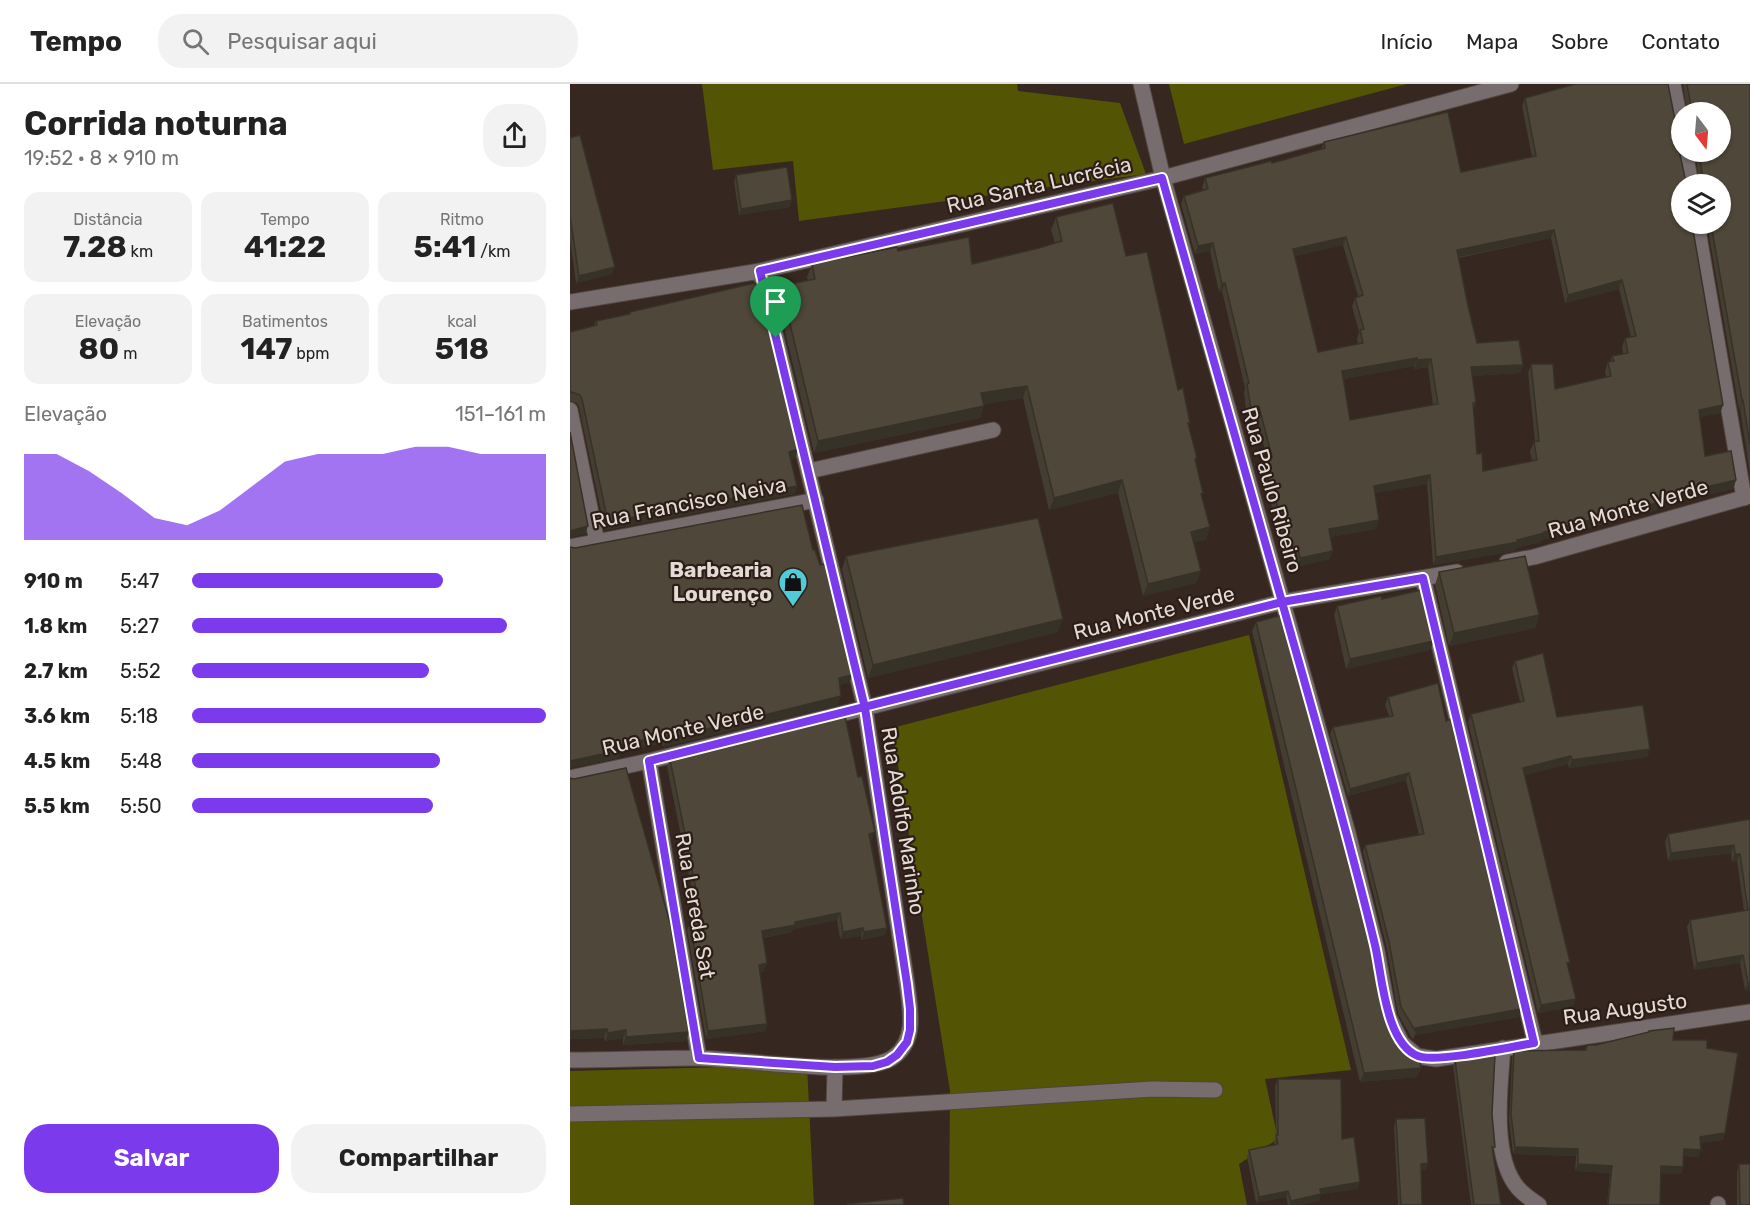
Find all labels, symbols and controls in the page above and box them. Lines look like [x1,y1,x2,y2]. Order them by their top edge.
search box [158,14,578,68]
text: Tempo [30,25,122,58]
icon: search [179,25,212,58]
text: Pesquisar aqui [227,28,377,55]
text: Início [1381,29,1433,54]
text: Mapa [1466,29,1518,54]
text: Sobre [1551,29,1608,54]
text: Contato [1641,29,1720,54]
north arrow [1671,102,1731,162]
map controls [1671,102,1731,234]
text: Corrida noturna [24,104,288,143]
button: share [483,104,546,167]
text: 19:52 · 8 × 910 m [24,146,179,170]
street label: Rua Santa Lucrécia [944,151,1134,218]
button: layers [1671,174,1731,234]
text: Distância [73,210,143,229]
text: Tempo [260,210,310,229]
text: Ritmo [440,210,484,229]
text: 7.28 [63,229,127,265]
text: 41:22 [244,229,326,265]
text: 5:41 [414,229,476,265]
text: km [127,242,153,261]
text: /km [476,242,510,261]
pin [750,276,801,338]
icon: arrive [759,285,792,318]
text: Elevação [75,312,141,331]
text: Batimentos [242,312,328,331]
text: kcal [447,312,477,331]
text: 80 [79,331,119,367]
text: 147 [240,331,292,367]
text: 518 [435,331,489,367]
text: m [119,344,137,363]
text: bpm [292,344,330,363]
text: Elevação [24,402,107,426]
text: 151–161 m [455,402,546,426]
street label: Rua Paulo Ribeiro [1237,404,1308,575]
street label: Rua Francisco Neiva [590,471,788,534]
street label: Rua Monte Verde [1545,474,1711,543]
place label: Barbearia Lourenço [669,557,772,606]
shop icon: Barbearia Lourenço [777,566,809,608]
text: 910 m [24,569,83,593]
text: 5:47 [120,569,159,593]
street label: Rua Monte Verde [1071,580,1237,645]
text: 1.8 km [24,614,87,638]
text: 5:27 [120,614,159,638]
text: 2.7 km [24,659,88,683]
text: 5:52 [120,659,161,683]
street label: Rua Monte Verde [599,699,766,760]
text: 3.6 km [24,704,90,728]
text: 5:18 [120,704,158,728]
street label: Rua Adolfo Marinho [876,725,931,917]
text: 4.5 km [24,749,90,773]
text: 5:48 [120,749,162,773]
text: 5.5 km [24,794,90,818]
text: 5:50 [120,794,162,818]
street label: Rua Lereda Sat [670,831,721,981]
street label: Rua Augusto [1561,987,1689,1030]
button: Salvar [24,1124,279,1193]
button: Compartilhar [291,1124,546,1193]

